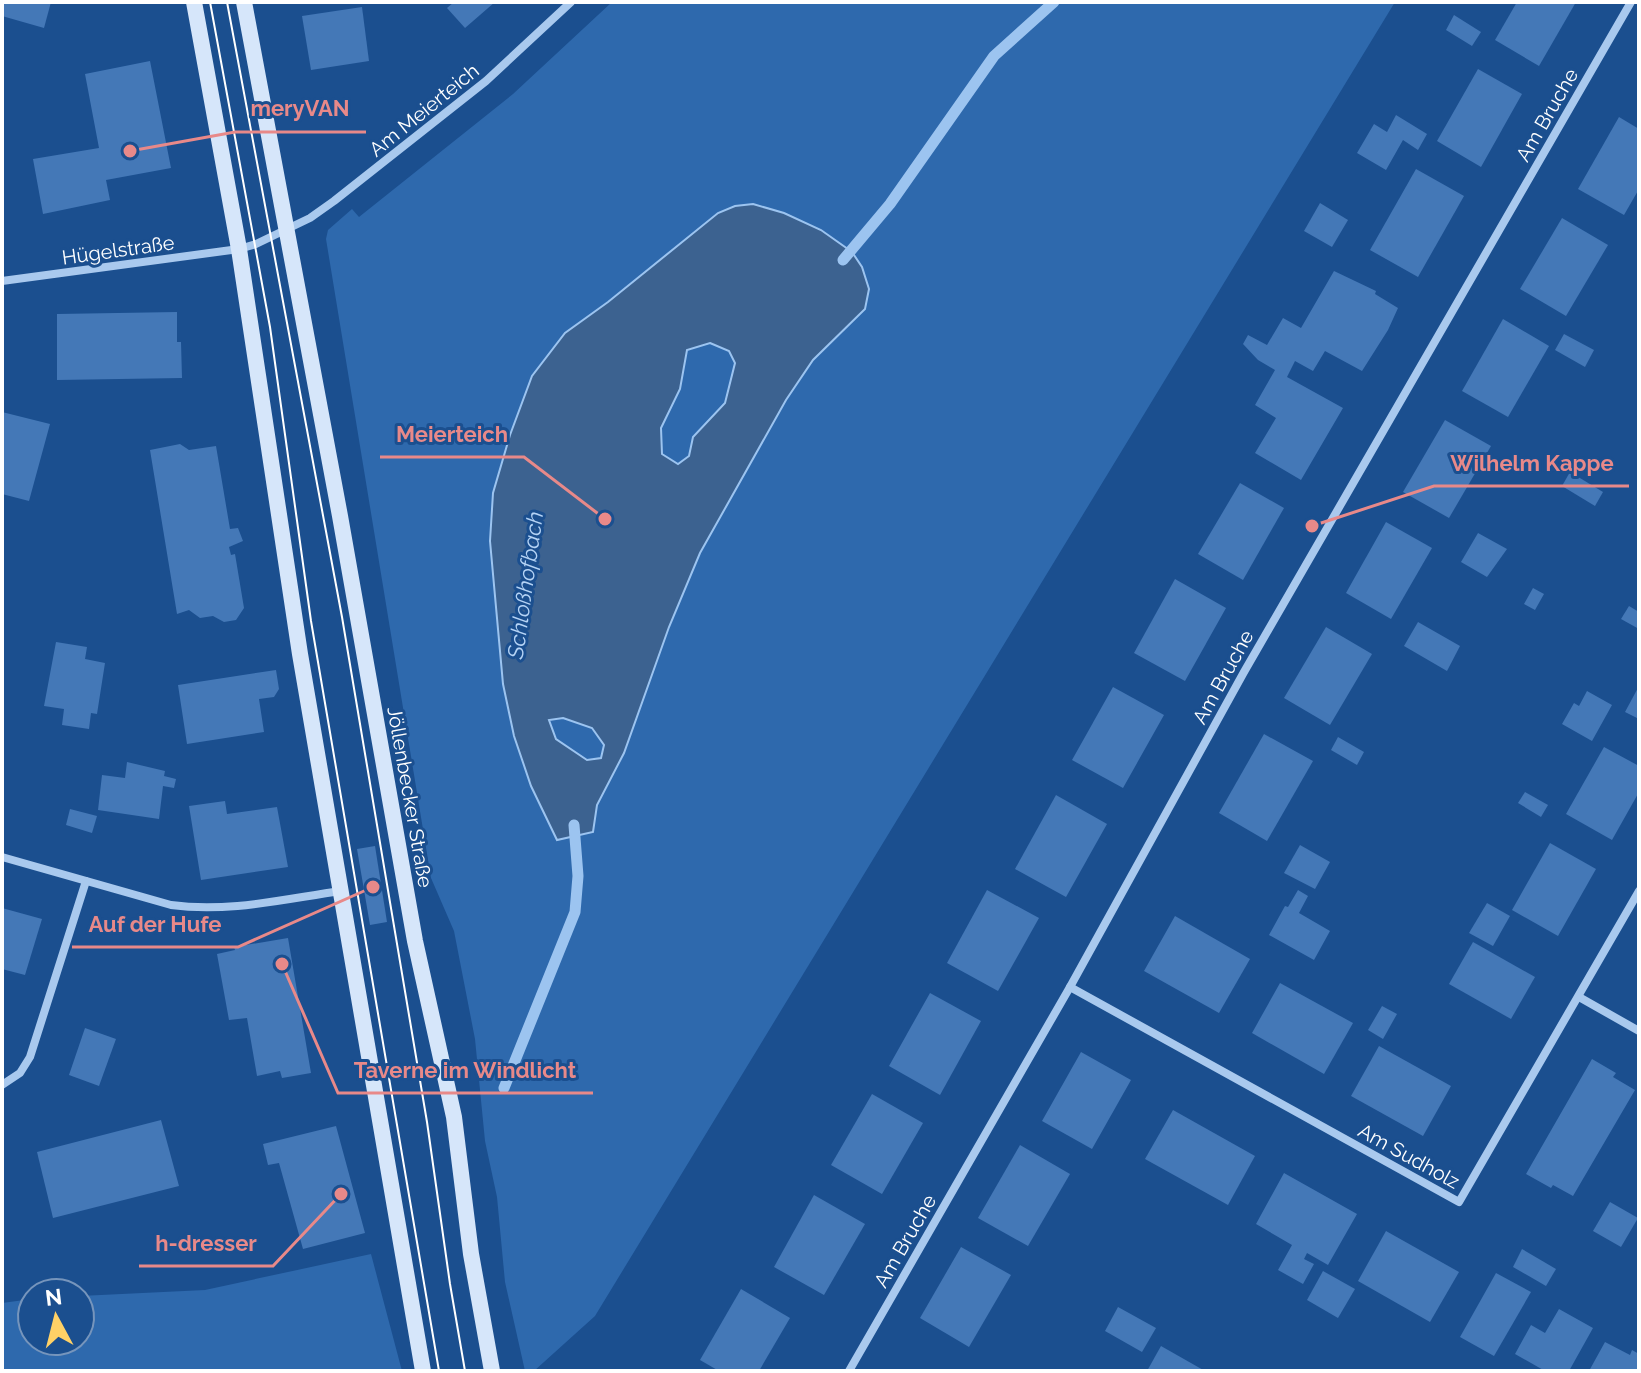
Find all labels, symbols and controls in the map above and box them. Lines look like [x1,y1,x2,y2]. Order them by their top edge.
street label: Am Meierteich [364,58,484,162]
street label: Am Bruche [1511,64,1583,166]
callout: meryVAN [235,86,366,132]
text: meryVAN [250,95,350,121]
street label: Hügelstraße [60,230,176,270]
callout: Meierteich [380,411,524,457]
text: Meierteich [396,421,508,447]
callout: Wilhelm Kappe [1434,440,1629,486]
text: Wilhelm Kappe [1450,450,1614,476]
water label: Schloßhofbach [502,510,548,661]
street label: Am Bruche [1187,626,1259,728]
street label: Jöllenbecker Straße [382,705,438,890]
callout: Auf der Hufe [72,901,238,947]
text: Auf der Hufe [89,911,221,937]
callout: Taverne im Windlicht [338,1047,593,1093]
text: Taverne im Windlicht [354,1057,577,1083]
street label: Am Sudholz [1354,1118,1464,1194]
street label: Am Bruche [869,1190,941,1292]
callout: h-dresser [139,1220,273,1266]
text: h-dresser [155,1230,257,1256]
north arrow [16,1277,96,1357]
text: N [44,1283,63,1311]

